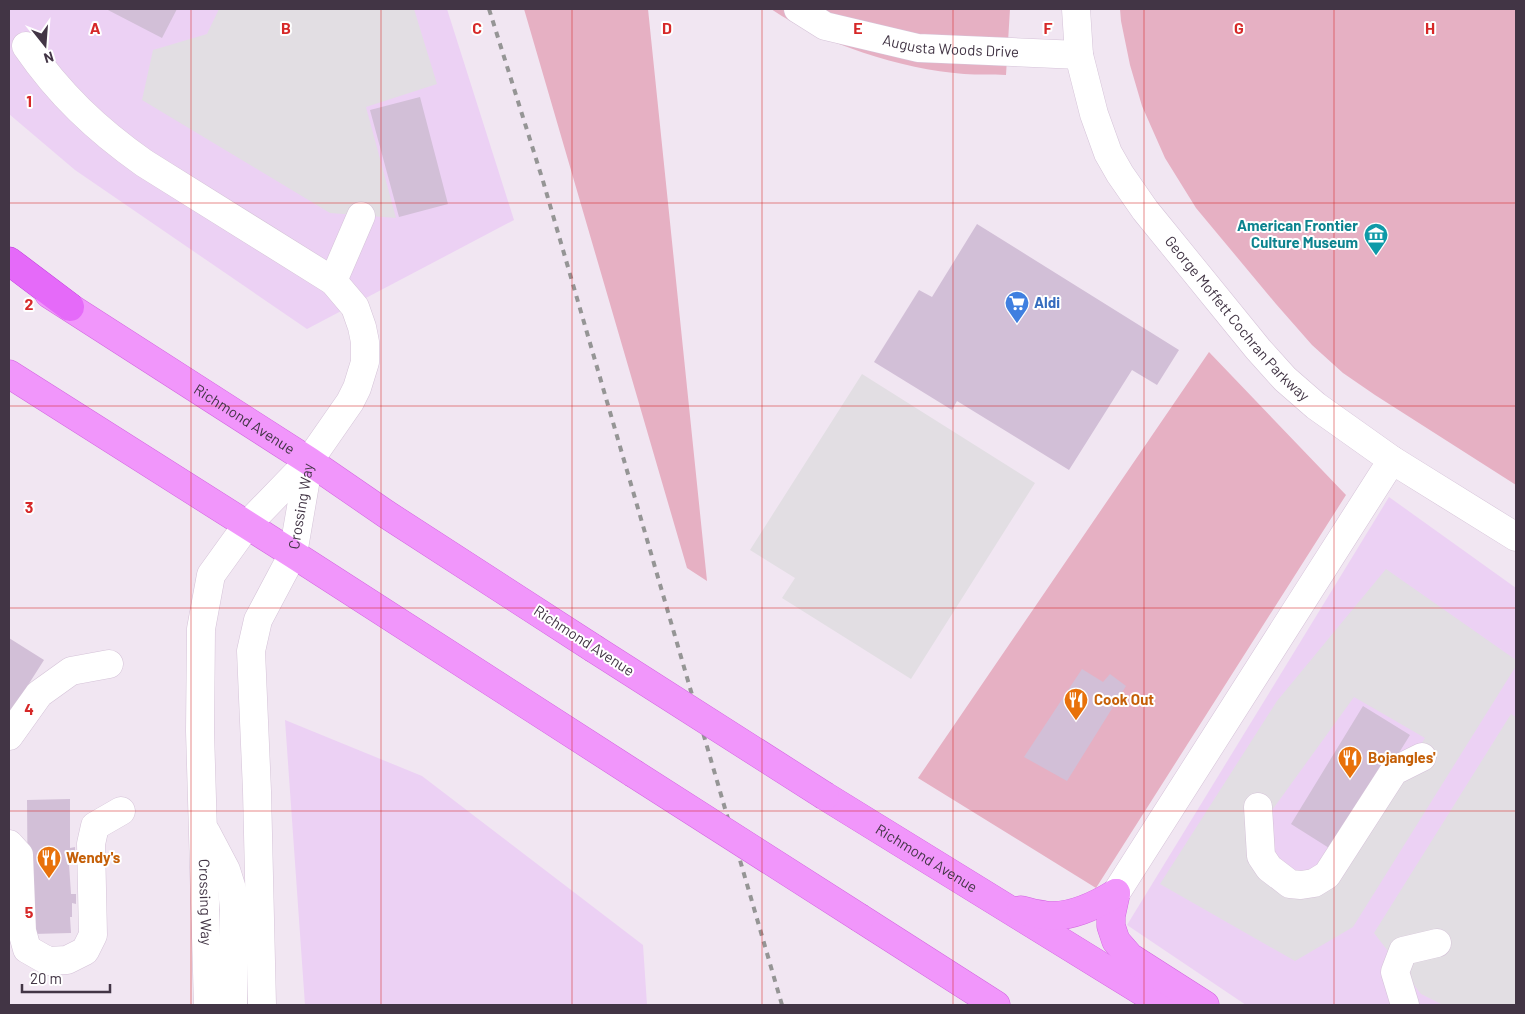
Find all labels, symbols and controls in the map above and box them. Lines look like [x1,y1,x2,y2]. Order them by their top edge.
text: A [90,18,101,37]
text: B [281,18,291,37]
text: C [472,18,482,37]
text: D [662,18,672,37]
text: E [853,18,863,37]
text: F [1044,18,1053,37]
text: G [1234,18,1244,37]
text: H [1425,18,1435,37]
north arrow [20,20,70,70]
street label: Augusta Woods Drive [881,30,1020,60]
text: N [42,48,56,67]
text: 1 [26,91,32,110]
place label: American Frontier Culture Museum [1237,216,1358,251]
museum icon: American Frontier Culture Museum [1363,222,1389,256]
street label: George Moffett Cochran Parkway [1162,232,1314,404]
supermarket icon: Aldi [1004,290,1030,324]
place label: Aldi [1034,293,1060,311]
text: 2 [25,294,34,313]
street label: Richmond Avenue [191,380,299,458]
street label: Crossing Way [284,462,316,551]
text: 3 [25,497,33,516]
street label: Richmond Avenue [531,601,638,679]
restaurant icon: Cook Out [1063,687,1089,721]
place label: Cook Out [1094,690,1154,708]
text: 4 [24,699,34,718]
restaurant icon: Bojangles' [1337,745,1363,779]
place label: Bojangles' [1368,748,1436,766]
street label: Richmond Avenue [873,819,981,896]
restaurant icon: Wendy's [36,845,62,879]
place label: Wendy's [66,848,121,866]
street label: Crossing Way [196,858,216,946]
text: 5 [25,902,34,921]
scale bar [22,962,110,994]
text: 20 m [30,969,62,987]

